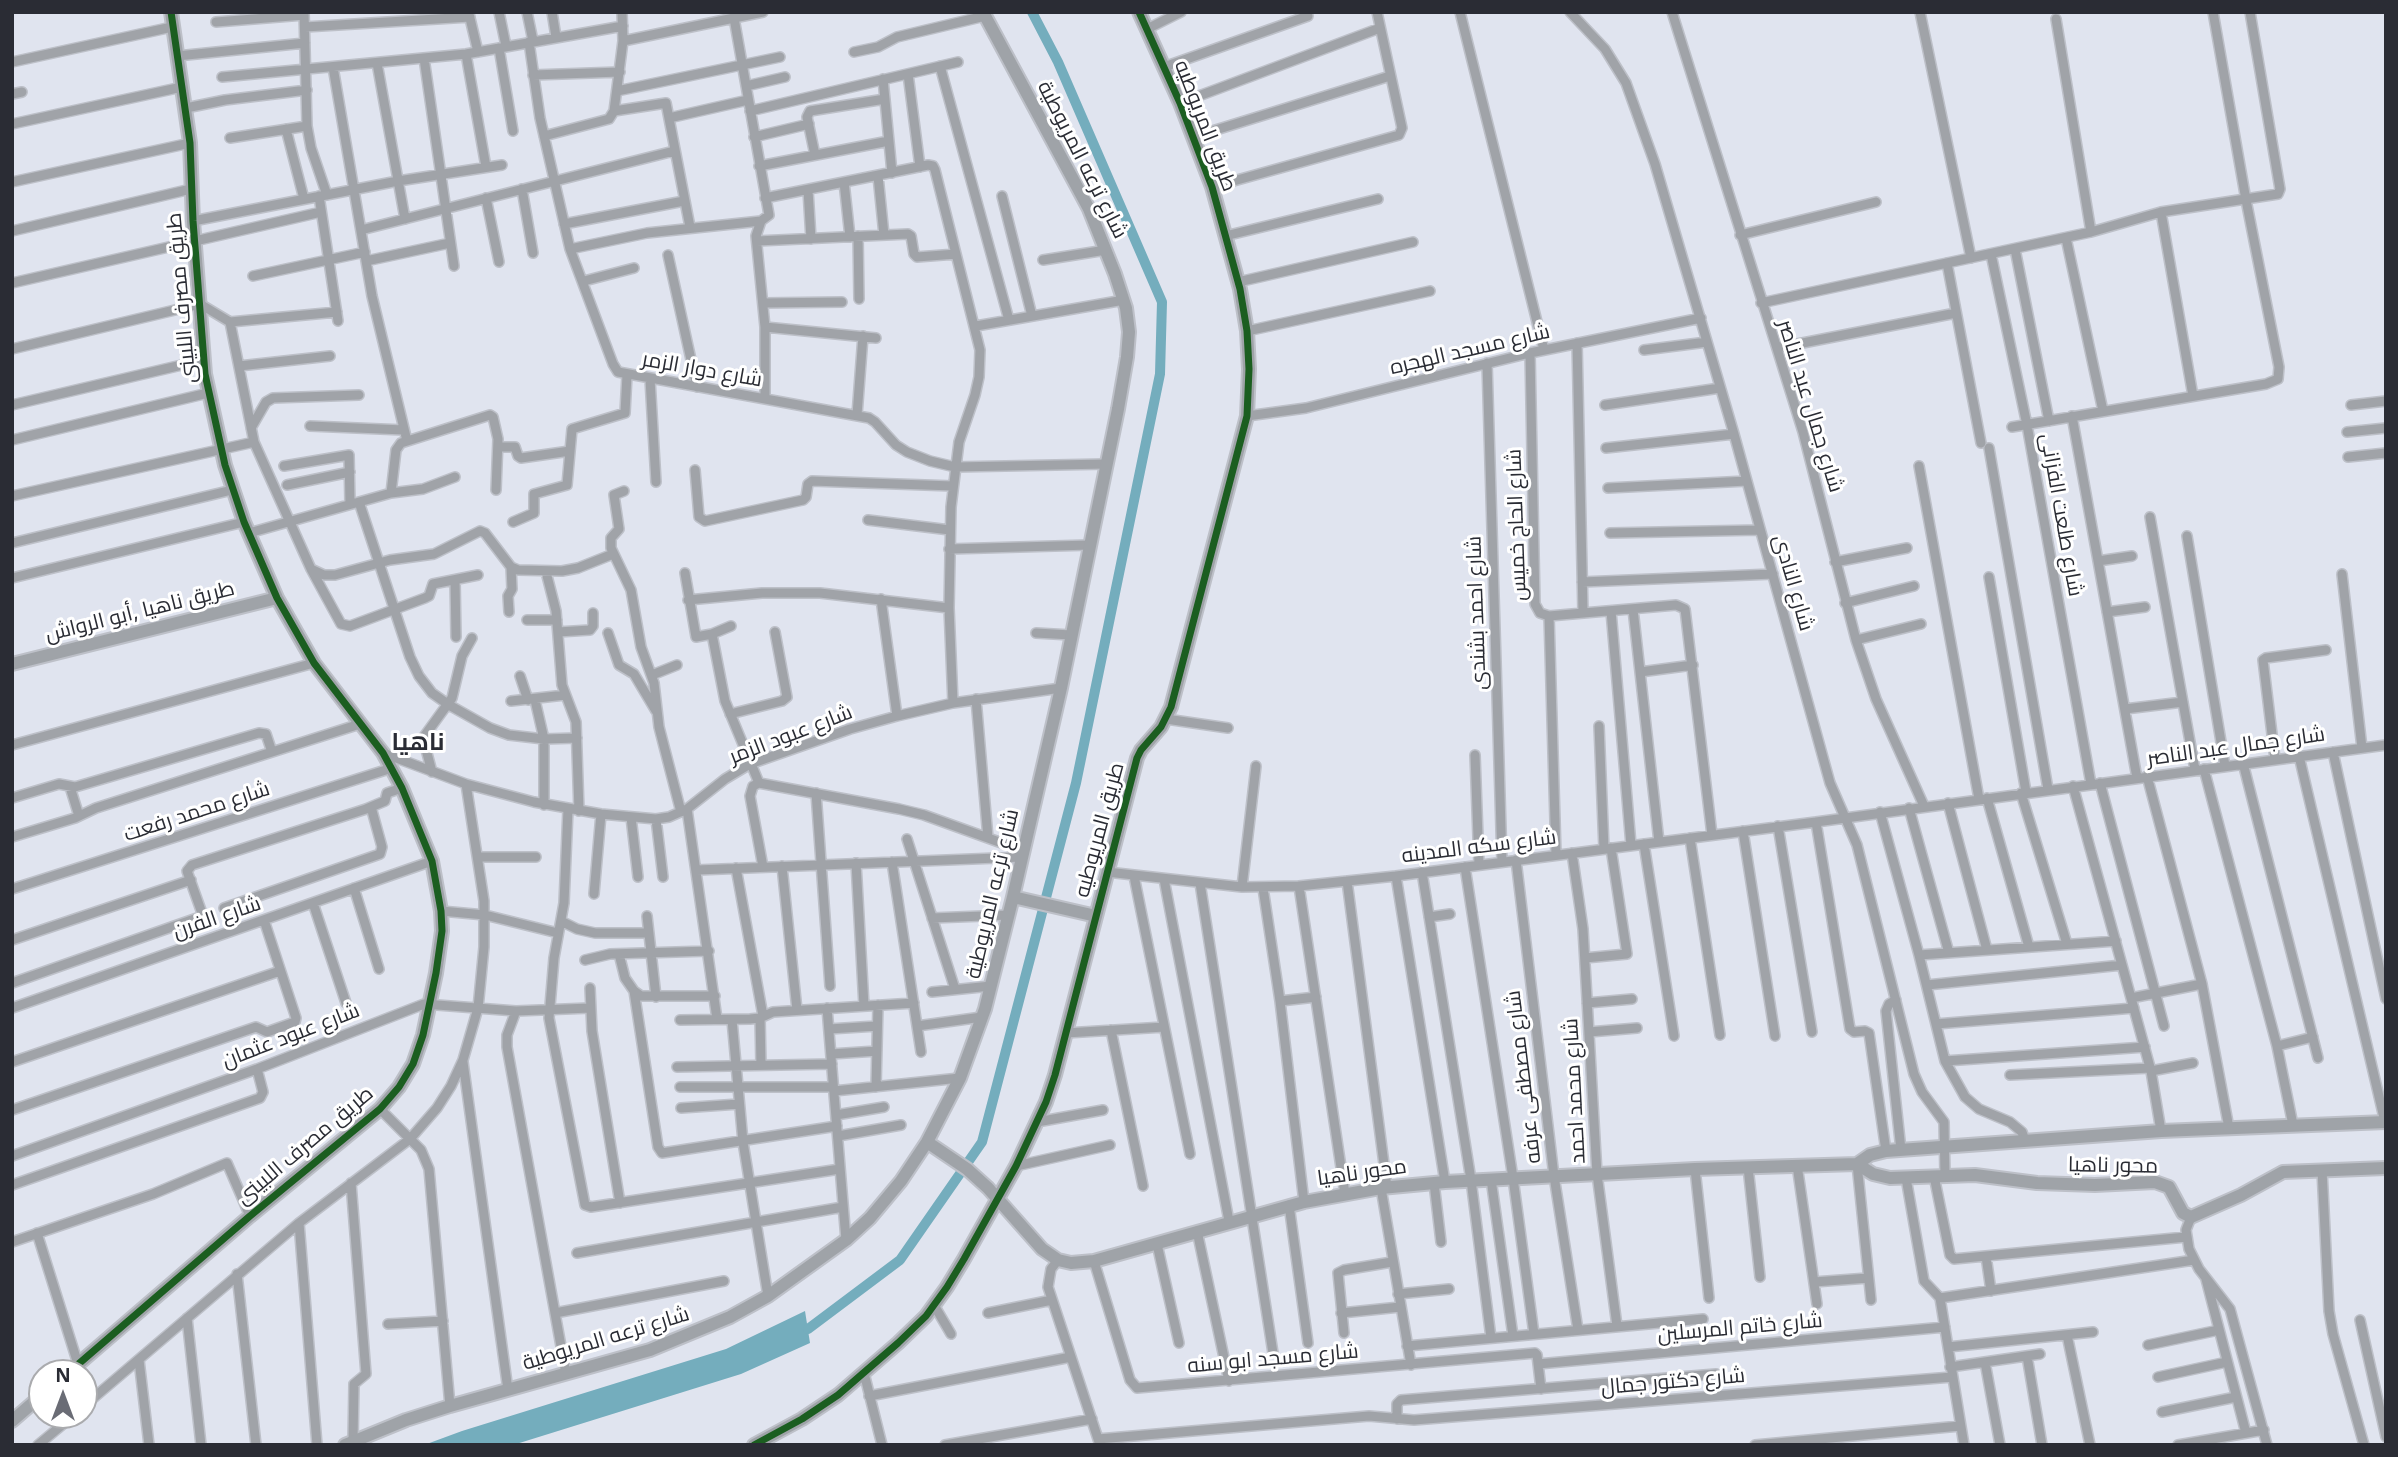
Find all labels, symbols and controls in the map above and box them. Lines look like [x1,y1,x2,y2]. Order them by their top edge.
street label: طريق المريوطيه [1168,57,1242,195]
street label: شارع ترعه المريوطية [1031,77,1133,243]
street label: طريق مصرف اللبينى [162,212,202,384]
street label: شارع جمال عبد الناصر [1772,316,1848,496]
street label: شارع مسجد الهجره [1387,319,1553,381]
street label: شارع دوار الزمر [640,347,764,393]
street label: شارع طلعت الفزانى [2034,432,2088,598]
street label: شارع الحاج خميس [1502,448,1532,602]
street label: شارع النادى [1767,532,1819,634]
street label: شارع احمد بشندى [1462,536,1492,690]
street label: طريق ناهيا ,أبو الرواش [43,576,237,648]
street label: شارع عبود الزمر [726,700,856,770]
street label: شارع جمال عبد الناصر [2145,722,2327,772]
district label: ناهيا [392,729,444,757]
street label: طريق المريوطيه [1070,760,1130,900]
street label: شارع محمد رفعت [121,777,273,847]
street label: شارع ترعه المريوطية [961,807,1025,981]
street label: شارع سكه المدينه [1400,825,1558,869]
street label: شارع الفرن [170,891,264,945]
street label: شارع مصطفى عرفه [1501,989,1547,1165]
street label: شارع عبود عثمان [219,998,363,1074]
street label: شارع محمد احمد [1559,1018,1591,1164]
street label: طريق مصرف اللبينى [231,1081,379,1211]
street label: محور ناهيا [2068,1153,2158,1179]
street label: محور ناهيا [1316,1154,1408,1192]
street label: شارع ترعه المريوطية [519,1302,693,1376]
street label: شارع خاتم المرسلين [1656,1308,1824,1348]
street label: شارع مسجد ابو سنه [1186,1339,1360,1379]
north arrow [28,1359,98,1429]
text: N [55,1362,71,1388]
street label: شارع دكتور جمال [1600,1363,1746,1401]

